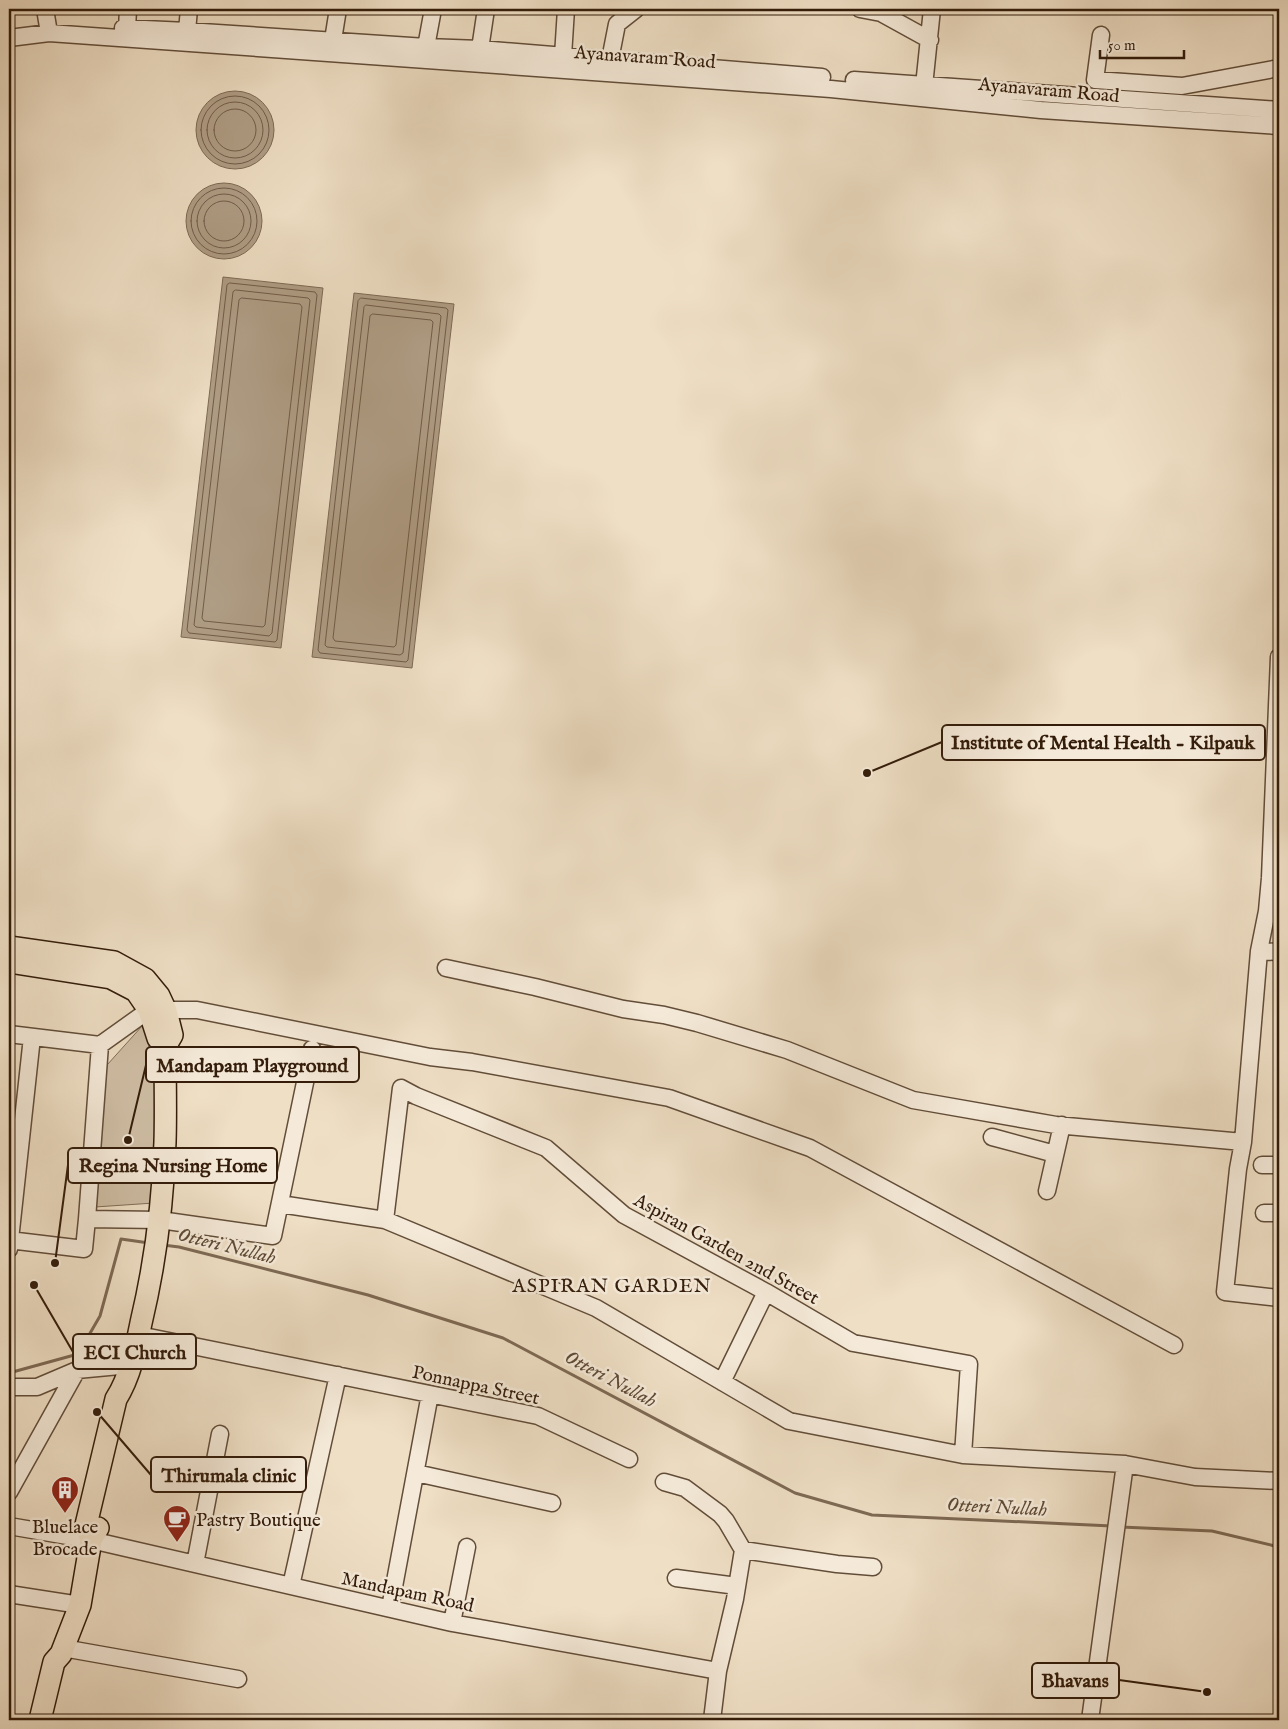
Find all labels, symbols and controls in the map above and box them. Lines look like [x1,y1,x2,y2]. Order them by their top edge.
scale bar [1100,28,1184,60]
text: 50 m [1108,36,1136,55]
street label: Ayanavaram Road [572,41,717,75]
street label: Ayanavaram Road [976,73,1121,109]
callout: Institute of Mental Health - Kilpauk [942,725,1265,760]
text: Institute of Mental Health - Kilpauk [951,731,1256,756]
callout: Mandapam Playground [146,1047,359,1082]
text: Mandapam Playground [156,1054,349,1079]
callout: Regina Nursing Home [68,1148,277,1183]
text: Regina Nursing Home [78,1154,268,1179]
street label: Aspiran Garden 2nd Street [628,1188,823,1311]
water label: Otteri Nullah [175,1222,279,1271]
district label: ASPIRAN GARDEN [511,1274,712,1299]
callout: ECI Church [73,1334,196,1369]
text: ECI Church [84,1341,187,1366]
water label: Otteri Nullah [560,1345,661,1414]
street label: Ponnappa Street [410,1361,542,1411]
callout: Thirumala clinic [151,1457,306,1492]
text: Thirumala clinic [161,1464,297,1489]
building icon: Bluelace Brocade [50,1475,80,1514]
water label: Otteri Nullah [946,1492,1048,1523]
cafe icon: Pastry Boutique [162,1504,192,1543]
place label: Pastry Boutique [196,1509,321,1533]
place label: Bluelace Brocade [32,1516,99,1562]
street label: Mandapam Road [339,1567,477,1619]
callout: Bhavans [1032,1663,1119,1698]
text: Bhavans [1041,1669,1109,1694]

